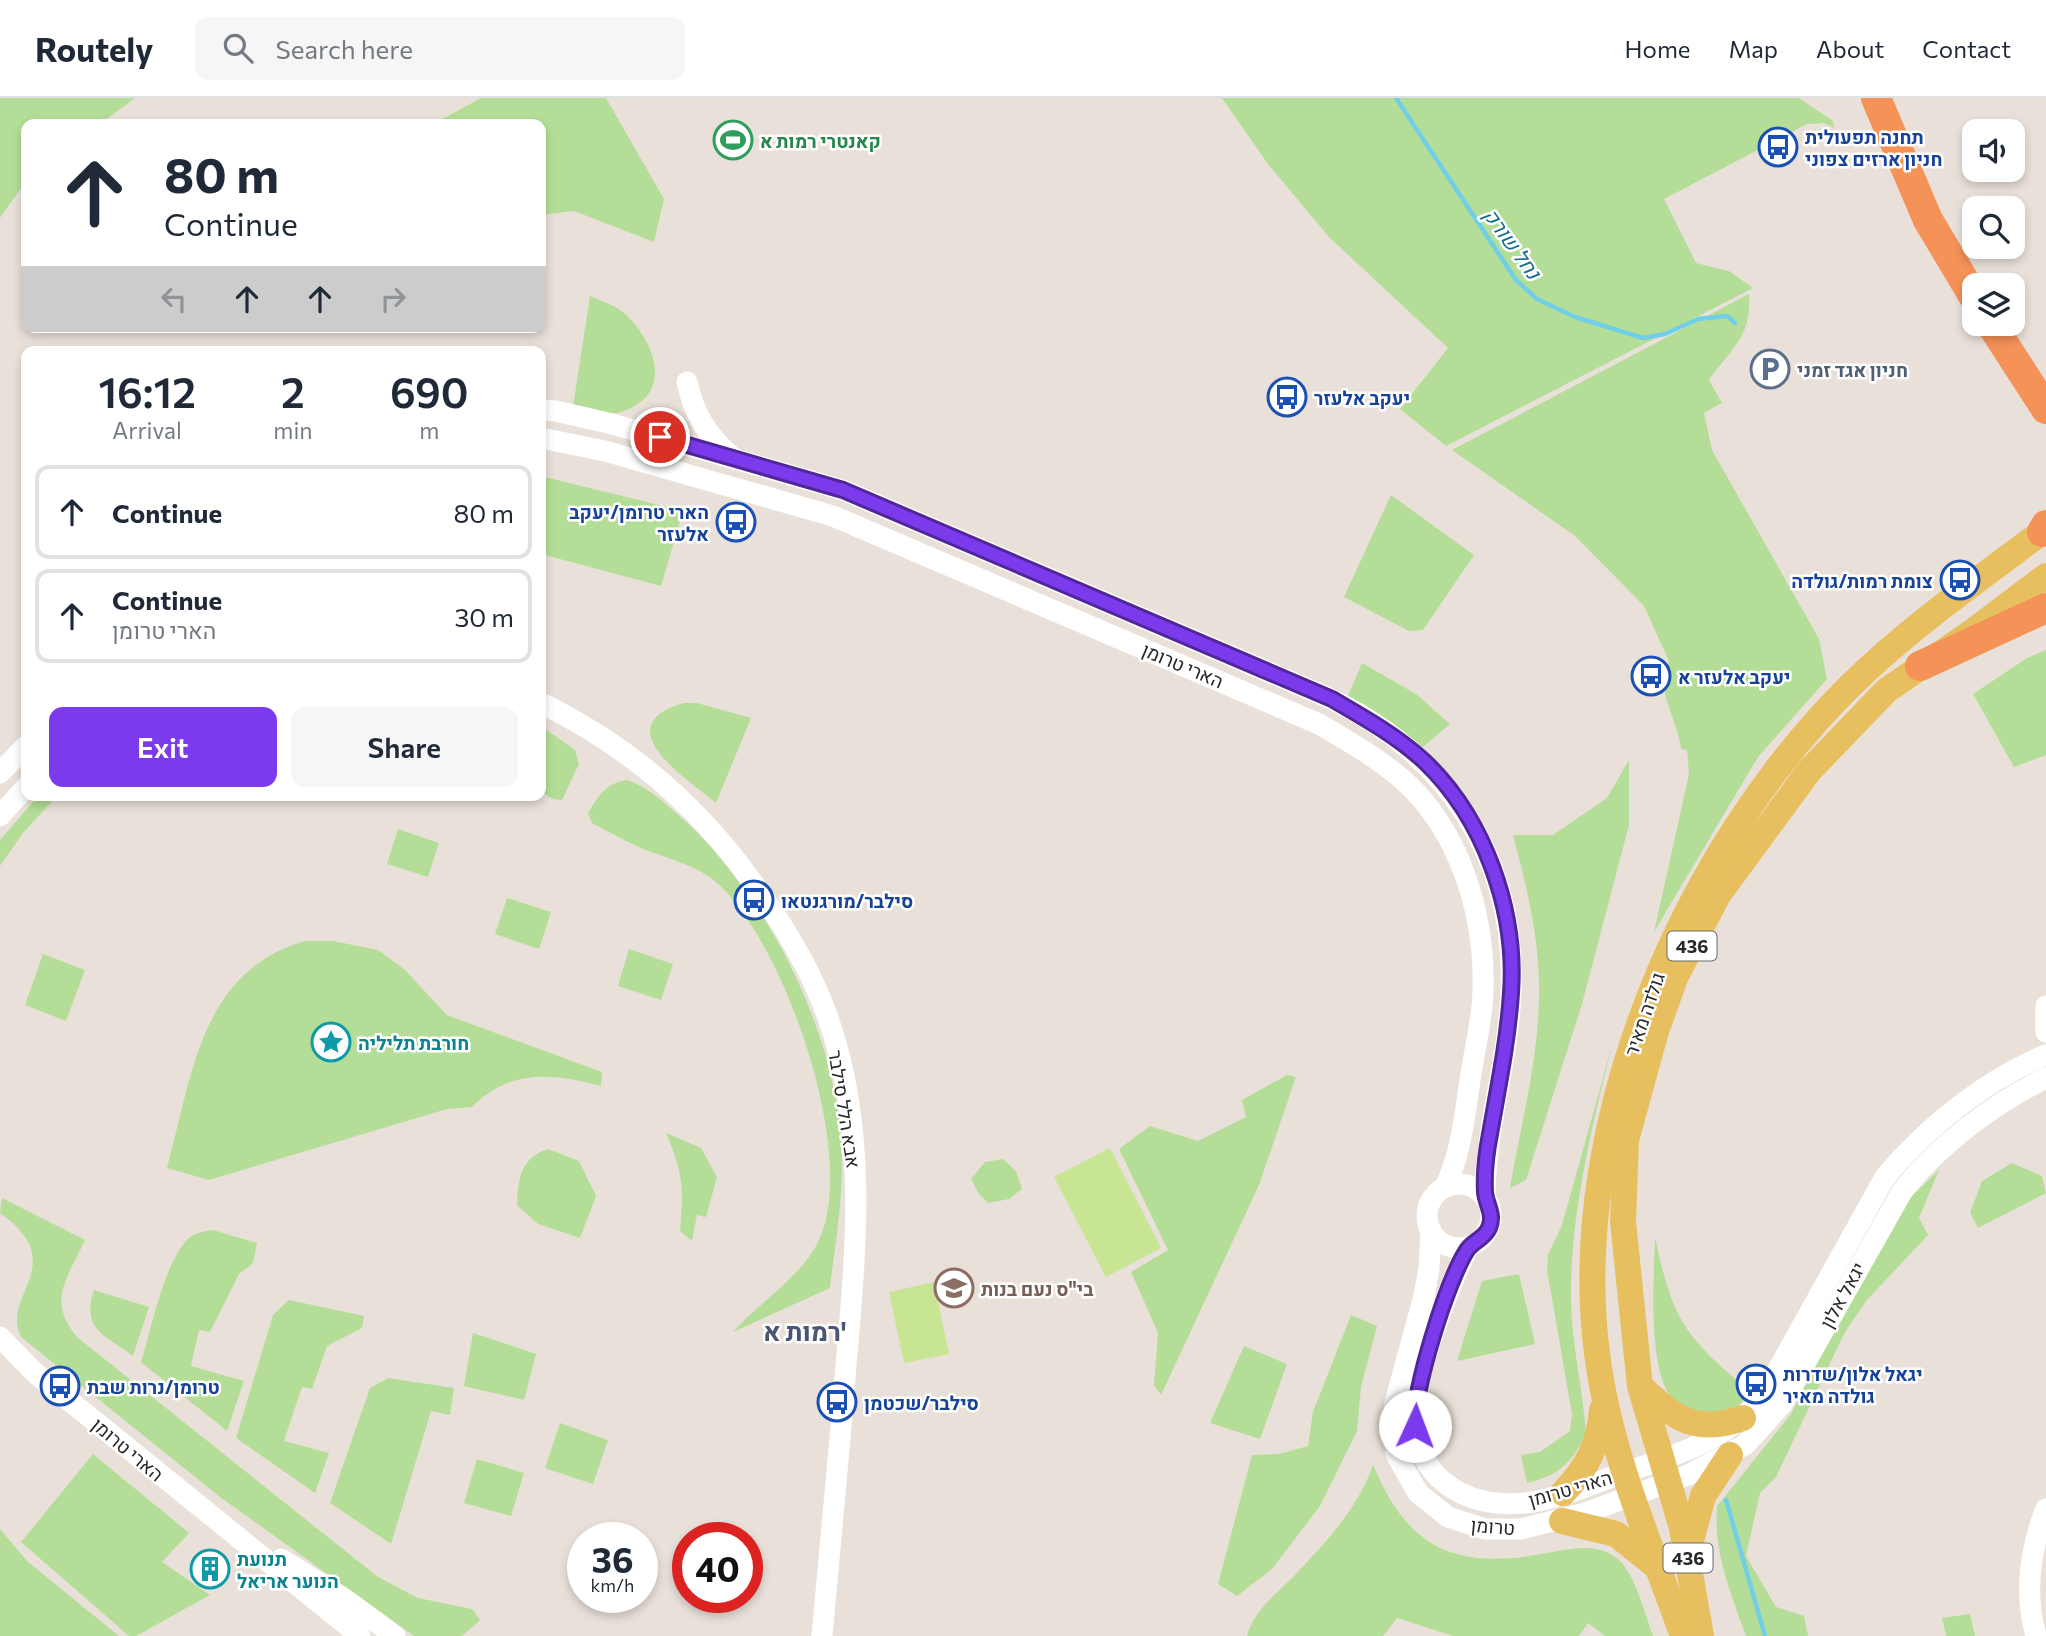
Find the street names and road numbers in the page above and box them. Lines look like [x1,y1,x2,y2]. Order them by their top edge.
street label: הארי טרומן [1139,638,1227,692]
road number: 436 [1668,932,1716,960]
street label: גולדה מאיר [1619,969,1669,1059]
street label: אבא הלל סילבר [824,1048,866,1170]
street label: יגאל אלון [1815,1258,1869,1332]
street label: הארי טרומן [88,1412,168,1486]
street label: הארי טרומן [1525,1465,1615,1511]
street label: טרומן [1470,1513,1516,1539]
road number: 436 [1664,1544,1712,1573]

